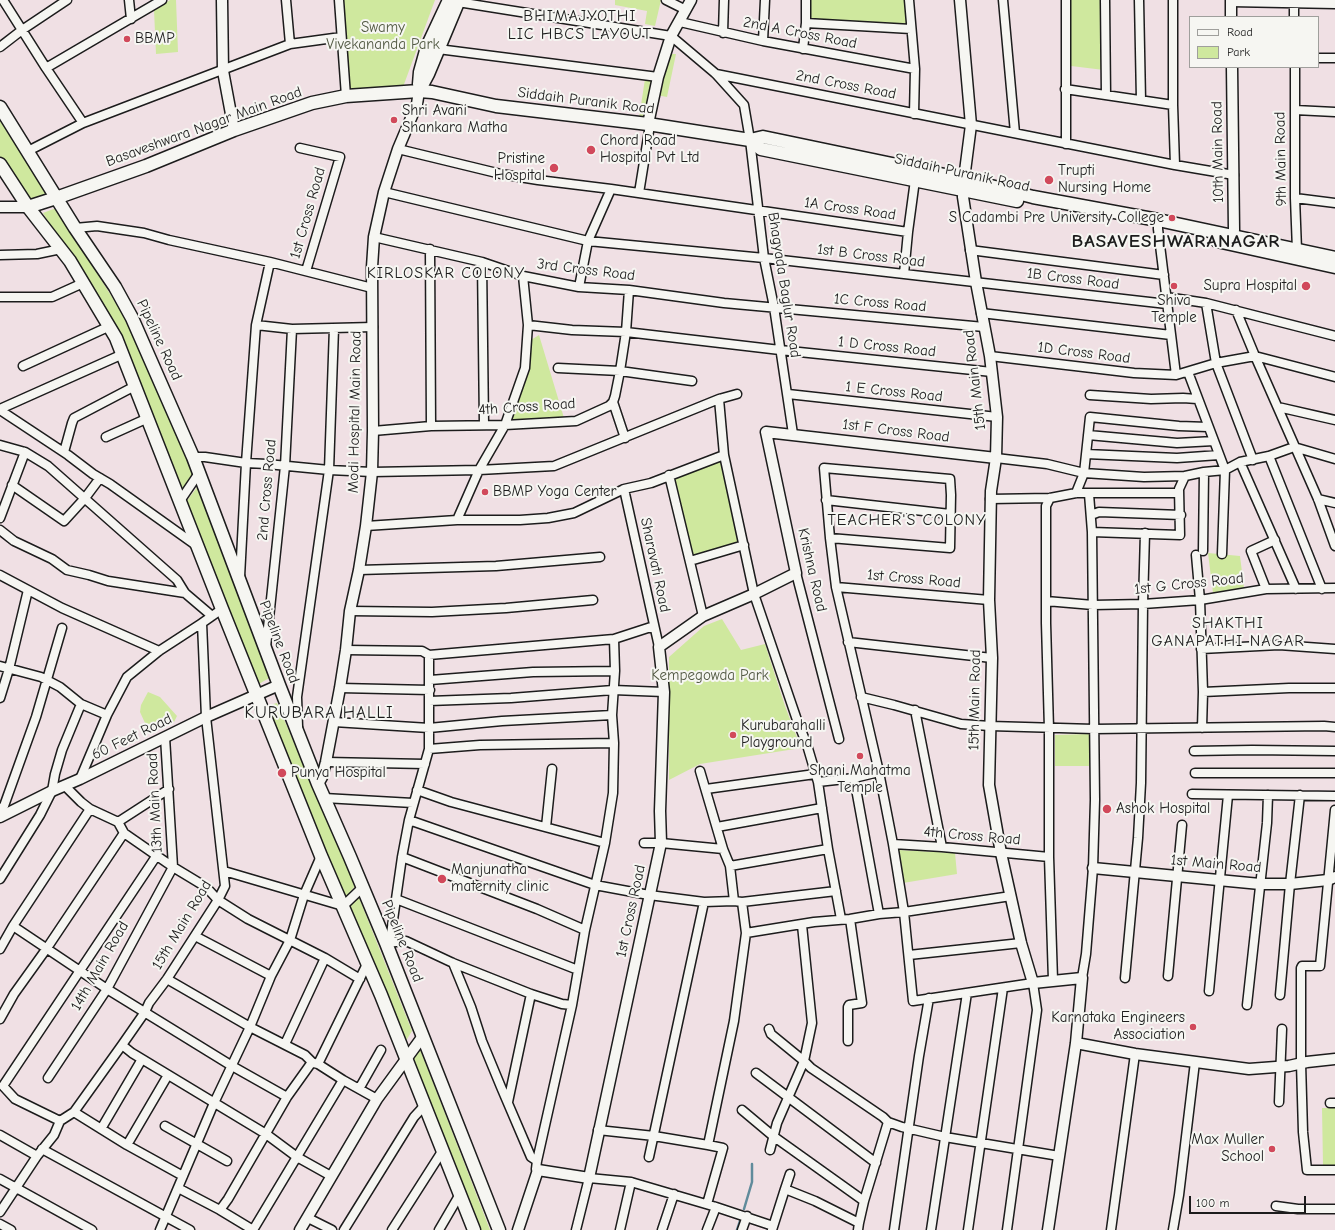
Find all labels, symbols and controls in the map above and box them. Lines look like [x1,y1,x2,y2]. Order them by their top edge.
district label: BHIMAJYOTHI LIC HBCS LAYOUT [508,6,652,44]
street label: 2nd A Cross Road [742,13,858,53]
legend [1189,16,1319,68]
park label: Swamy Vivekananda Park [326,19,440,54]
text: Road [1227,25,1253,39]
place label: BBMP [135,30,175,48]
marker: BBMP [122,34,132,44]
text: Park [1227,45,1250,59]
street label: 2nd Cross Road [794,66,898,104]
street label: Basaveshwara Nagar Main Road [104,83,304,171]
street label: Siddaih Puranik Road [517,84,655,118]
street label: 10th Main Road [1208,101,1228,203]
place label: Shri Avani Shankara Matha [402,102,508,137]
street label: 9th Main Road [1271,111,1291,207]
marker: Shri Avani Shankara Matha [389,115,399,125]
place label: Chord Road Hospital Pvt Ltd [600,132,699,167]
marker: Chord Road Hospital Pvt Ltd [585,144,597,156]
place label: Pristine Hospital [494,150,545,185]
street label: Siddaih Puranik Road [893,150,1031,196]
marker: Pristine Hospital [548,162,560,174]
place label: Trupti Nursing Home [1058,162,1151,197]
street label: 1st Cross Road [286,165,330,261]
marker: Trupti Nursing Home [1043,174,1055,186]
street label: 1A Cross Road [803,194,897,224]
place label: S Cadambi Pre University College [949,209,1164,227]
street label: Bhagyada Baglur Road [764,211,804,359]
marker: S Cadambi Pre University College [1167,213,1177,223]
district label: BASAVESHWARANAGAR [1072,231,1280,253]
street label: 1st B Cross Road [816,240,926,272]
street label: 3rd Cross Road [536,255,636,285]
district label: KIRLOSKAR COLONY [367,263,525,283]
street label: 1B Cross Road [1026,264,1120,294]
place label: Supra Hospital [1204,277,1297,295]
marker: Supra Hospital [1300,280,1312,292]
marker: Shiva Temple [1169,281,1179,291]
street label: 1C Cross Road [833,290,927,316]
place label: Shiva Temple [1151,292,1197,327]
street label: Pipeline Road [132,297,186,383]
street label: 15th Main Road [960,329,990,431]
street label: Modi Hospital Main Road [345,331,365,493]
street label: 1 D Cross Road [837,333,937,361]
street label: 1D Cross Road [1037,338,1131,368]
street label: 1 E Cross Road [845,378,943,406]
street label: 4th Cross Road [478,395,576,419]
street label: 1st F Cross Road [841,416,951,446]
street label: 2nd Cross Road [254,439,280,541]
place label: BBMP Yoga Center [493,483,617,501]
marker: BBMP Yoga Center [480,487,490,497]
district label: TEACHER'S COLONY [827,510,987,530]
street label: Sharavati Road [636,516,674,614]
street label: Krishna Road [794,526,830,614]
street label: 1st Cross Road [866,566,962,592]
street label: 1st G Cross Road [1133,569,1245,599]
street label: Pipeline Road [255,598,303,686]
district label: SHAKTHI GANAPATHI NAGAR [1151,613,1305,651]
street label: 15th Main Road [965,649,985,751]
park label: Kempegowda Park [651,667,769,685]
district label: KURUBARA HALLI [244,703,394,723]
street label: 60 Feet Road [89,710,175,764]
place label: Kurubarahalli Playground [741,717,826,752]
marker: Kurubarahalli Playground [728,730,738,740]
marker: Shani Mahatma Temple [855,751,865,761]
street label: 13th Main Road [143,752,167,854]
place label: Shani Mahatma Temple [809,762,911,797]
place label: Punya Hospital [291,764,386,782]
marker: Punya Hospital [276,767,288,779]
place label: Ashok Hospital [1116,800,1210,818]
marker: Ashok Hospital [1101,803,1113,815]
street label: 4th Cross Road [923,823,1021,849]
street label: 1st Main Road [1170,851,1262,877]
place label: Manjunatha maternity clinic [451,861,549,896]
street label: 1st Cross Road [612,863,650,959]
marker: Manjunatha maternity clinic [436,873,448,885]
street label: 15th Main Road [148,877,216,973]
street label: Pipeline Road [377,897,427,985]
street label: 14th Main Road [67,918,133,1014]
place label: Karnataka Engineers Association [1051,1009,1185,1044]
marker: Karnataka Engineers Association [1188,1022,1198,1032]
place label: Max Muller School [1191,1131,1264,1166]
marker: Max Muller School [1267,1144,1277,1154]
scale bar [1191,1188,1308,1214]
text: 100 m [1196,1196,1229,1210]

